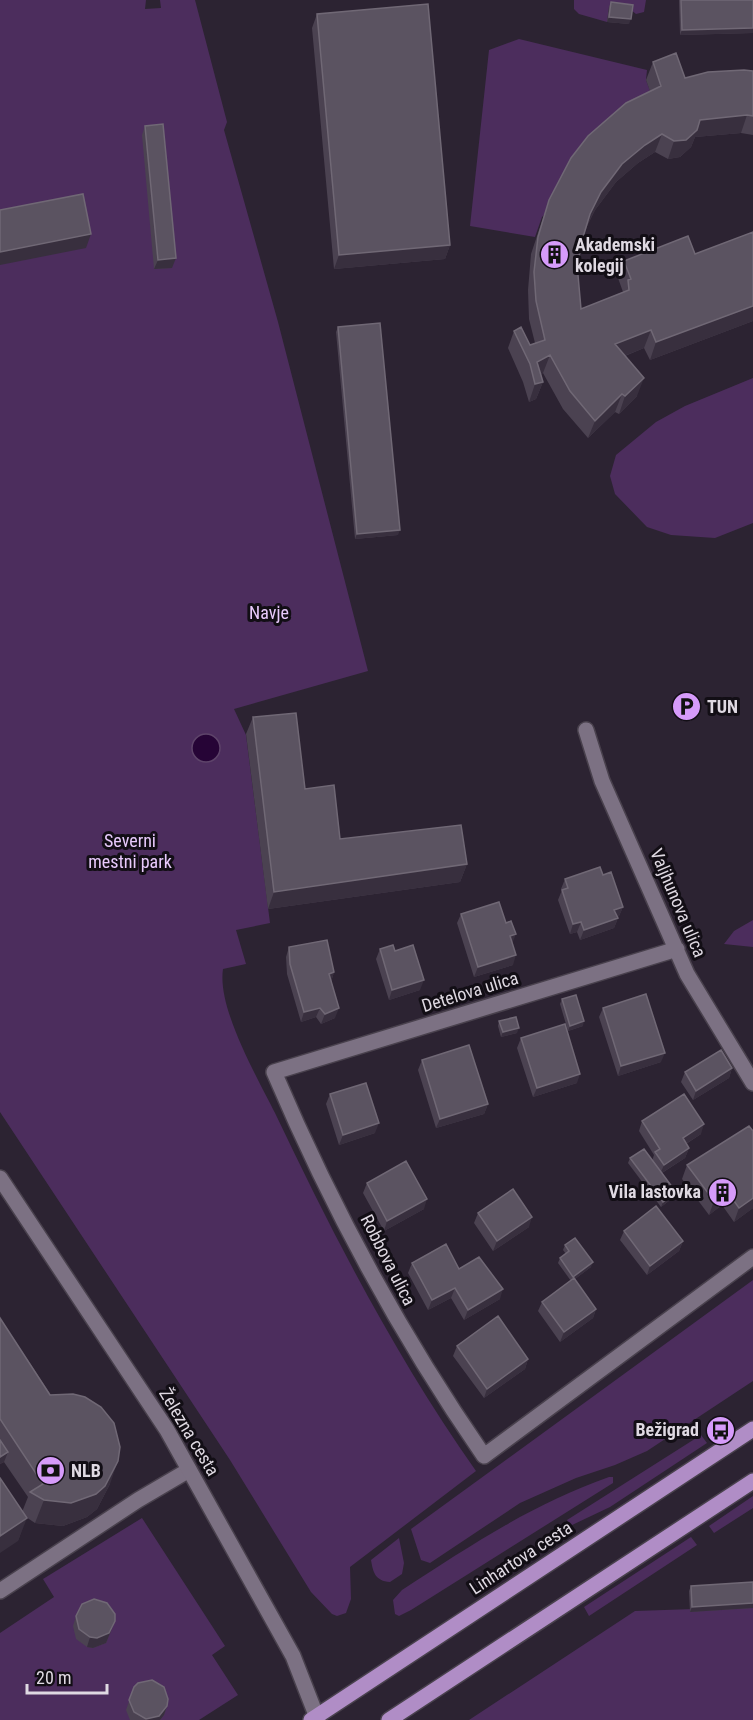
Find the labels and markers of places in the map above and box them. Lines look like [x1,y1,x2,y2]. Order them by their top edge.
place label: Akademski kolegij [575,234,655,276]
building icon: Akademski kolegij [538,239,570,271]
parking icon: TUN [670,691,702,723]
place label: TUN [707,696,738,717]
building icon: Vila lastovka [706,1176,738,1208]
place label: Vila lastovka [608,1181,701,1202]
bus stop icon: Bežigrad [704,1414,736,1446]
place label: Bežigrad [635,1419,699,1440]
bank icon: NLB [34,1455,66,1487]
place label: NLB [71,1460,101,1481]

